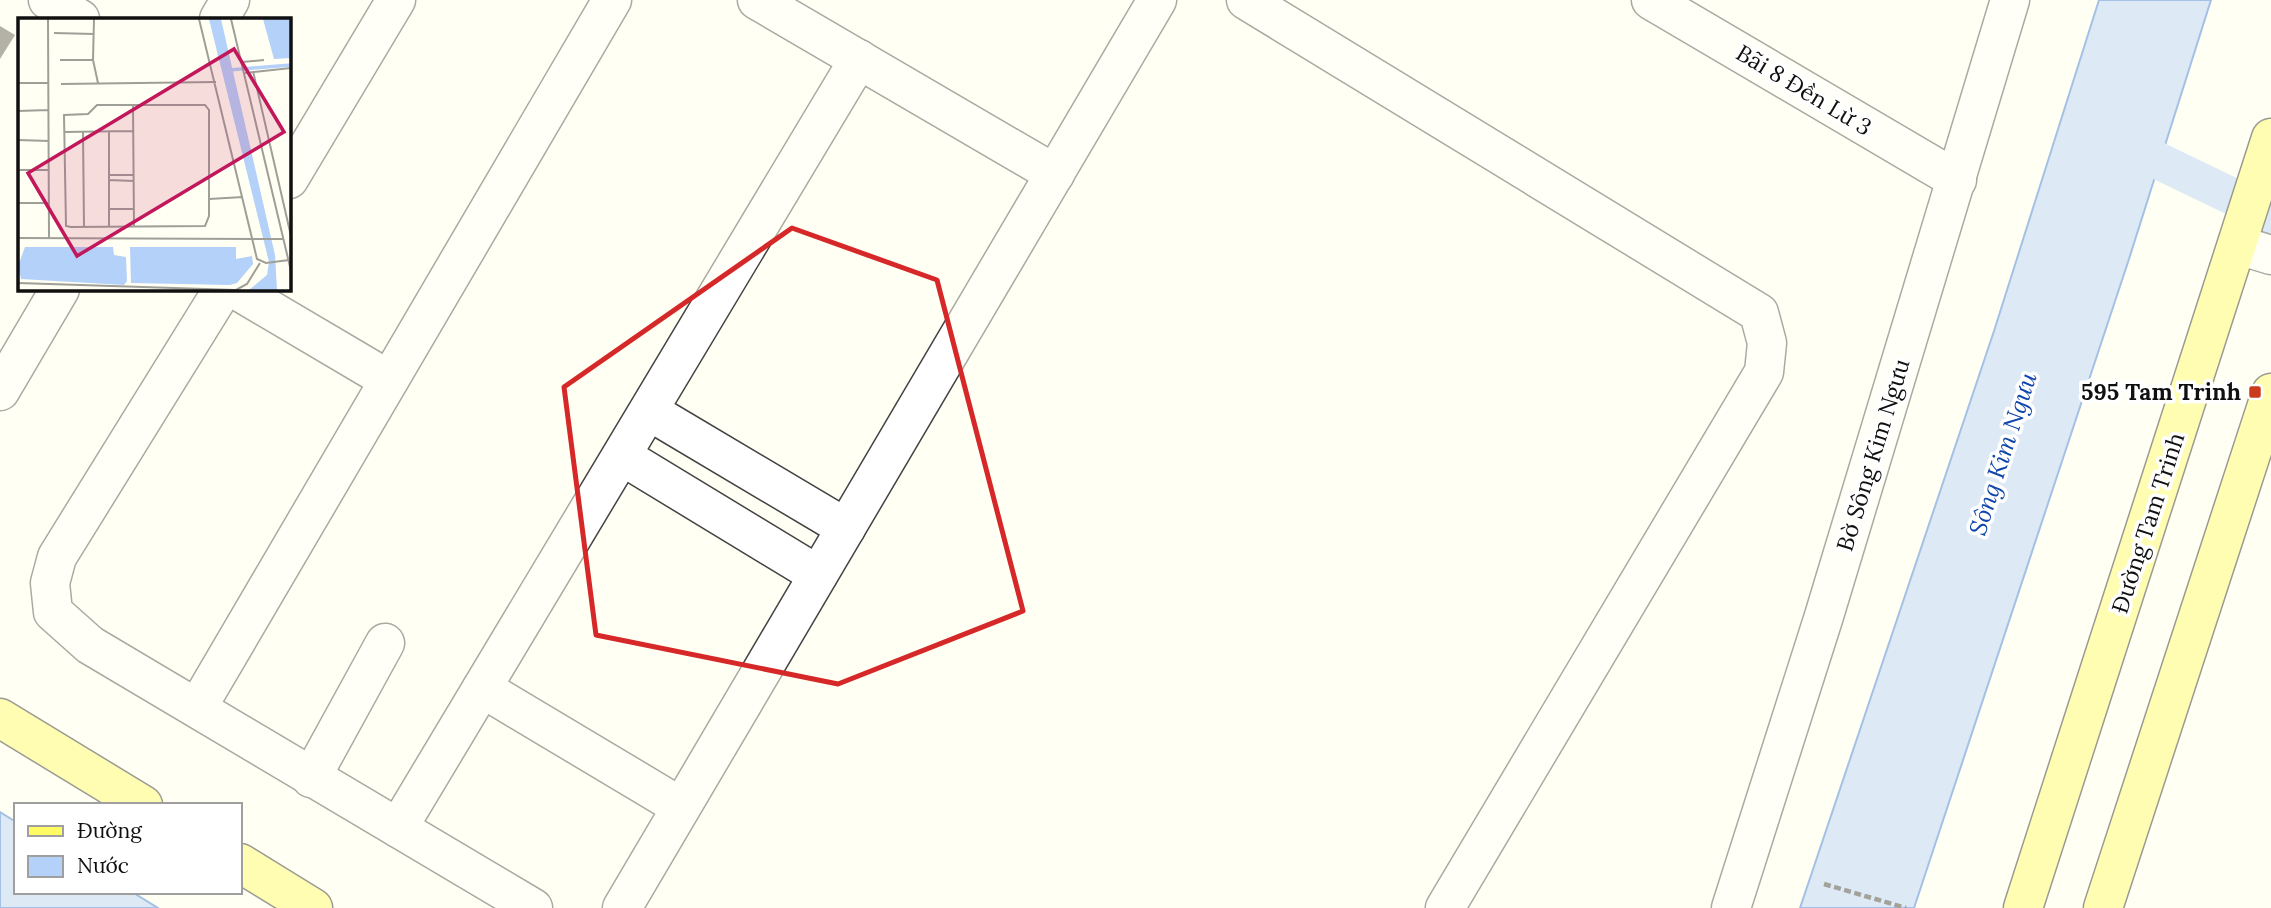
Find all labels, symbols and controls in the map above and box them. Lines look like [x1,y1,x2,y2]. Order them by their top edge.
inset map [18,18,290,290]
street label: Bãi 8 Đền Lừ 3 [1731,38,1877,141]
street label: Bờ Sông Kim Ngưu [1830,355,1916,554]
water label: Sông Kim Ngưu [1962,368,2044,539]
place label: 595 Tam Trinh [2081,377,2241,406]
marker: 595 Tam Trinh [2247,384,2263,400]
street label: Đường Tam Trinh [2105,429,2190,617]
legend [14,803,242,894]
text: Đường [77,817,142,844]
text: Nước [77,852,129,879]

